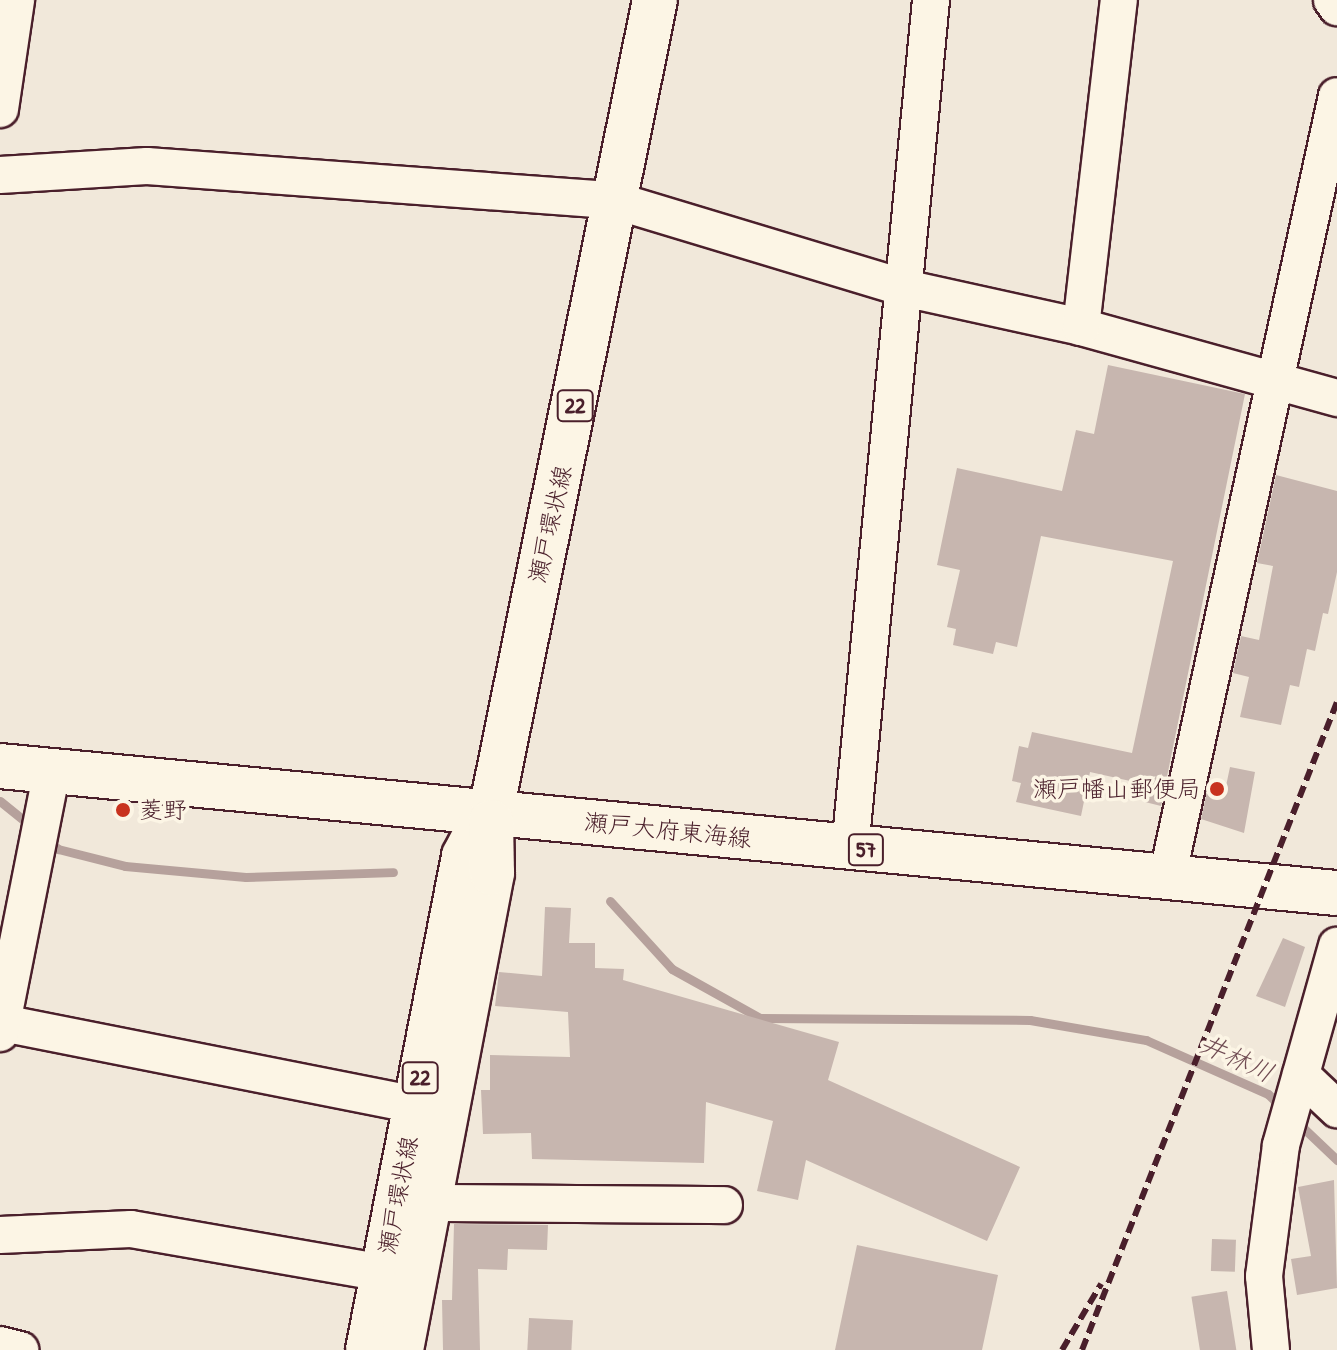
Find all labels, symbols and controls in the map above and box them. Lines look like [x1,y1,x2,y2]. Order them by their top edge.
road number: 22 [555,388,595,424]
street label: 瀬戸環状線 [522,462,578,586]
place label: 瀬戸幡山郵便局 [1033,775,1201,803]
marker: 瀬戸幡山郵便局 [1208,780,1226,798]
place label: 菱野 [139,796,187,824]
marker: 菱野 [114,801,132,819]
street label: 瀬戸大府東海線 [583,807,753,853]
road number: 57 [846,832,886,868]
water label: 井林川 [1195,1027,1279,1089]
road number: 22 [400,1060,440,1096]
street label: 瀬戸環状線 [372,1133,424,1257]

